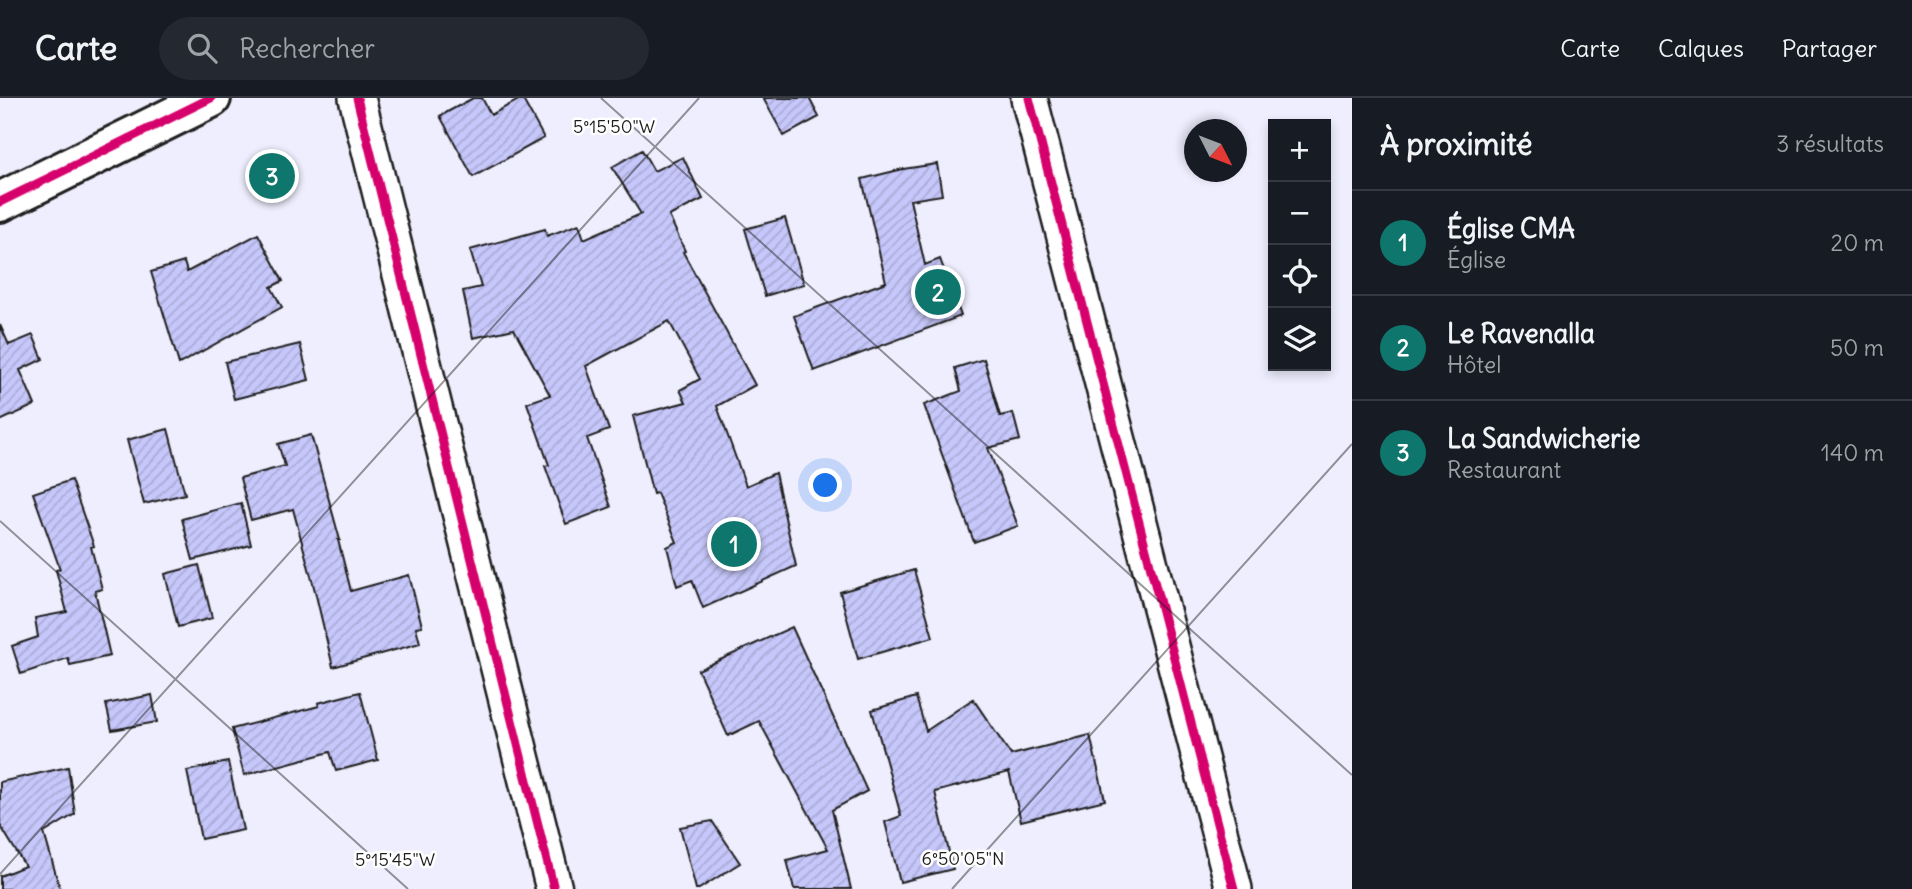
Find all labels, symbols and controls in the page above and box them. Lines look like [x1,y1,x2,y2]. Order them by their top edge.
search box [159,17,649,80]
text: Carte [35,27,117,69]
icon: search [183,29,221,67]
text: Rechercher [239,32,375,65]
text: Carte [1560,33,1620,63]
text: Calques [1658,33,1744,63]
text: Partager [1782,33,1877,63]
text: 5°15'50"W [573,115,655,138]
north arrow [1184,119,1247,182]
map controls [1268,119,1331,371]
button: + [1268,119,1331,182]
text: À proximité [1380,125,1532,163]
text: 3 résultats [1776,129,1884,158]
pin: 3 [249,150,295,202]
button: − [1268,182,1331,245]
text: Église CMA [1447,212,1575,245]
text: 1 [1398,228,1408,257]
text: 20 m [1831,228,1884,257]
button: locate [1268,245,1331,308]
text: Église [1447,245,1506,274]
pin: 2 [915,266,961,318]
button: layers [1268,308,1331,371]
text: Le Ravenalla [1447,317,1595,350]
text: 2 [1397,333,1409,362]
text: 50 m [1830,333,1884,362]
text: Hôtel [1447,350,1501,379]
text: La Sandwicherie [1447,422,1641,455]
text: 3 [1396,438,1410,467]
text: 140 m [1821,438,1884,467]
text: Restaurant [1447,455,1561,484]
your location [808,468,842,502]
pin: 1 [711,518,757,570]
text: 6°50'05"N [922,847,1004,870]
text: 5°15'45"W [355,848,435,871]

